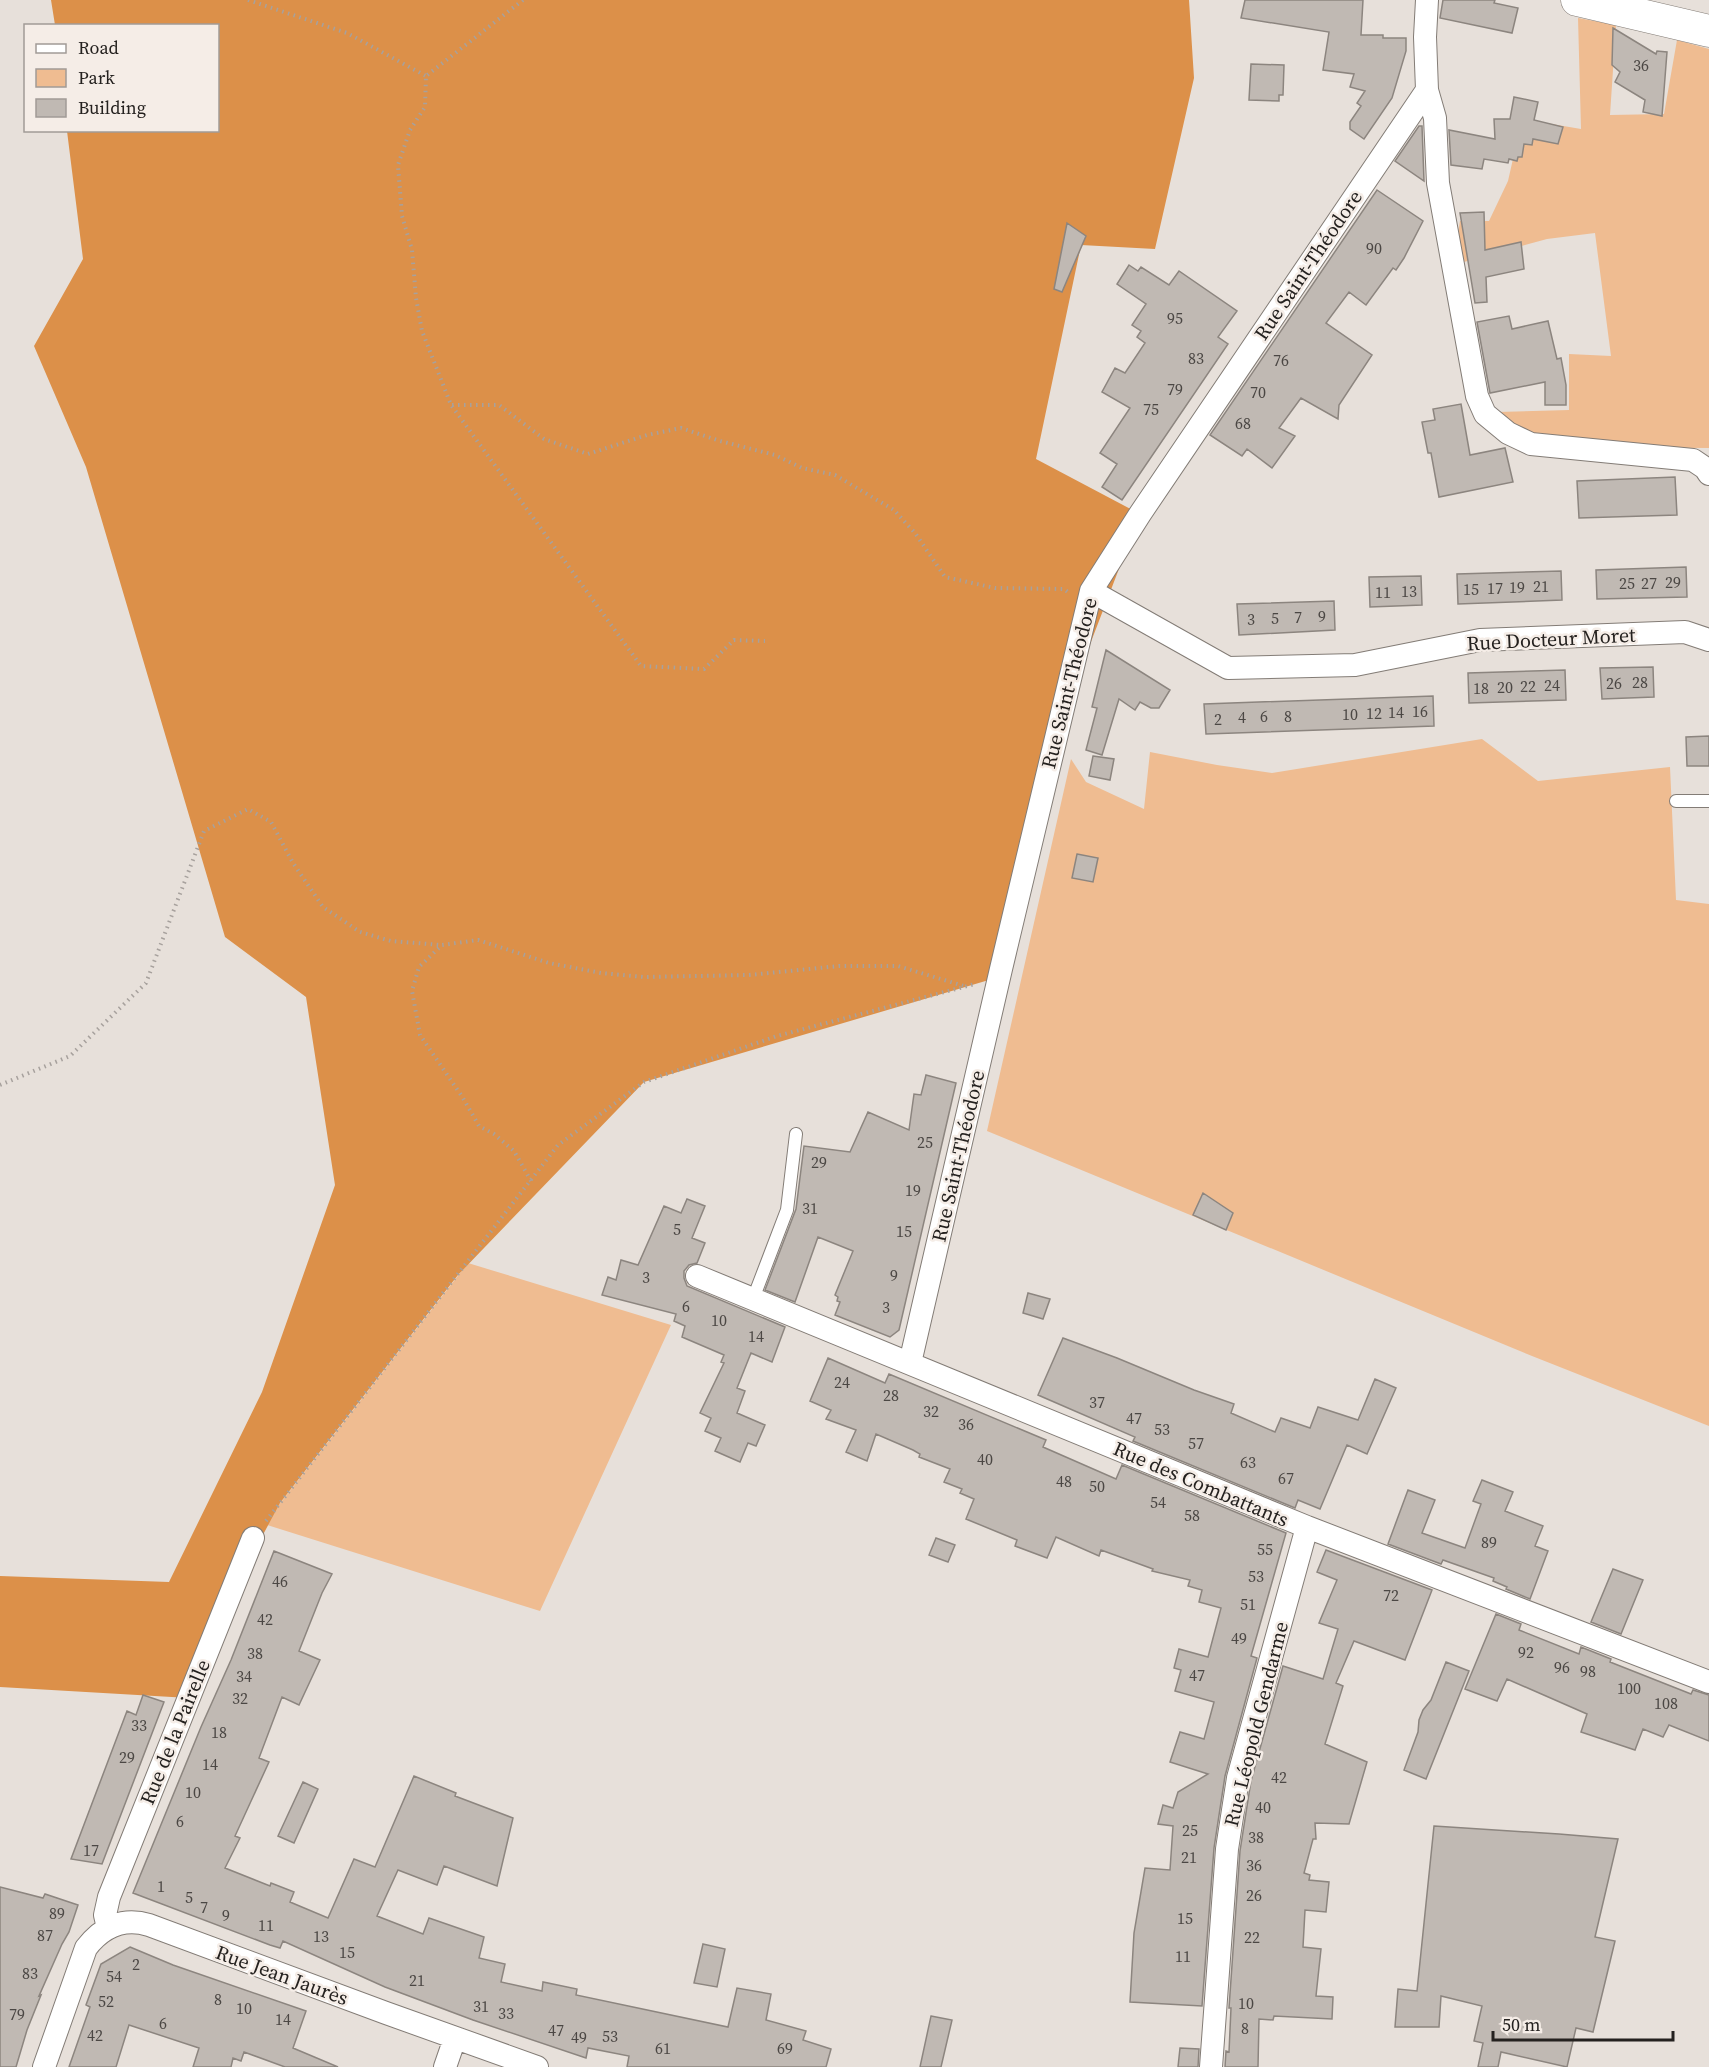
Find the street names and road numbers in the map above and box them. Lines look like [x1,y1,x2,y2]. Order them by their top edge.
street label: Rue Saint-Théodore [1247,184,1369,346]
street label: Rue Saint-Théodore [1034,594,1104,772]
street label: Rue Docteur Moret [1466,621,1637,657]
street label: Rue Saint-Théodore [925,1067,991,1245]
street label: Rue des Combattants [1109,1434,1293,1534]
street label: Rue Léopold Gendarme [1217,1619,1295,1829]
street label: Rue de la Pairelle [133,1655,217,1809]
street label: Rue Jean Jaurès [212,1938,352,2012]

